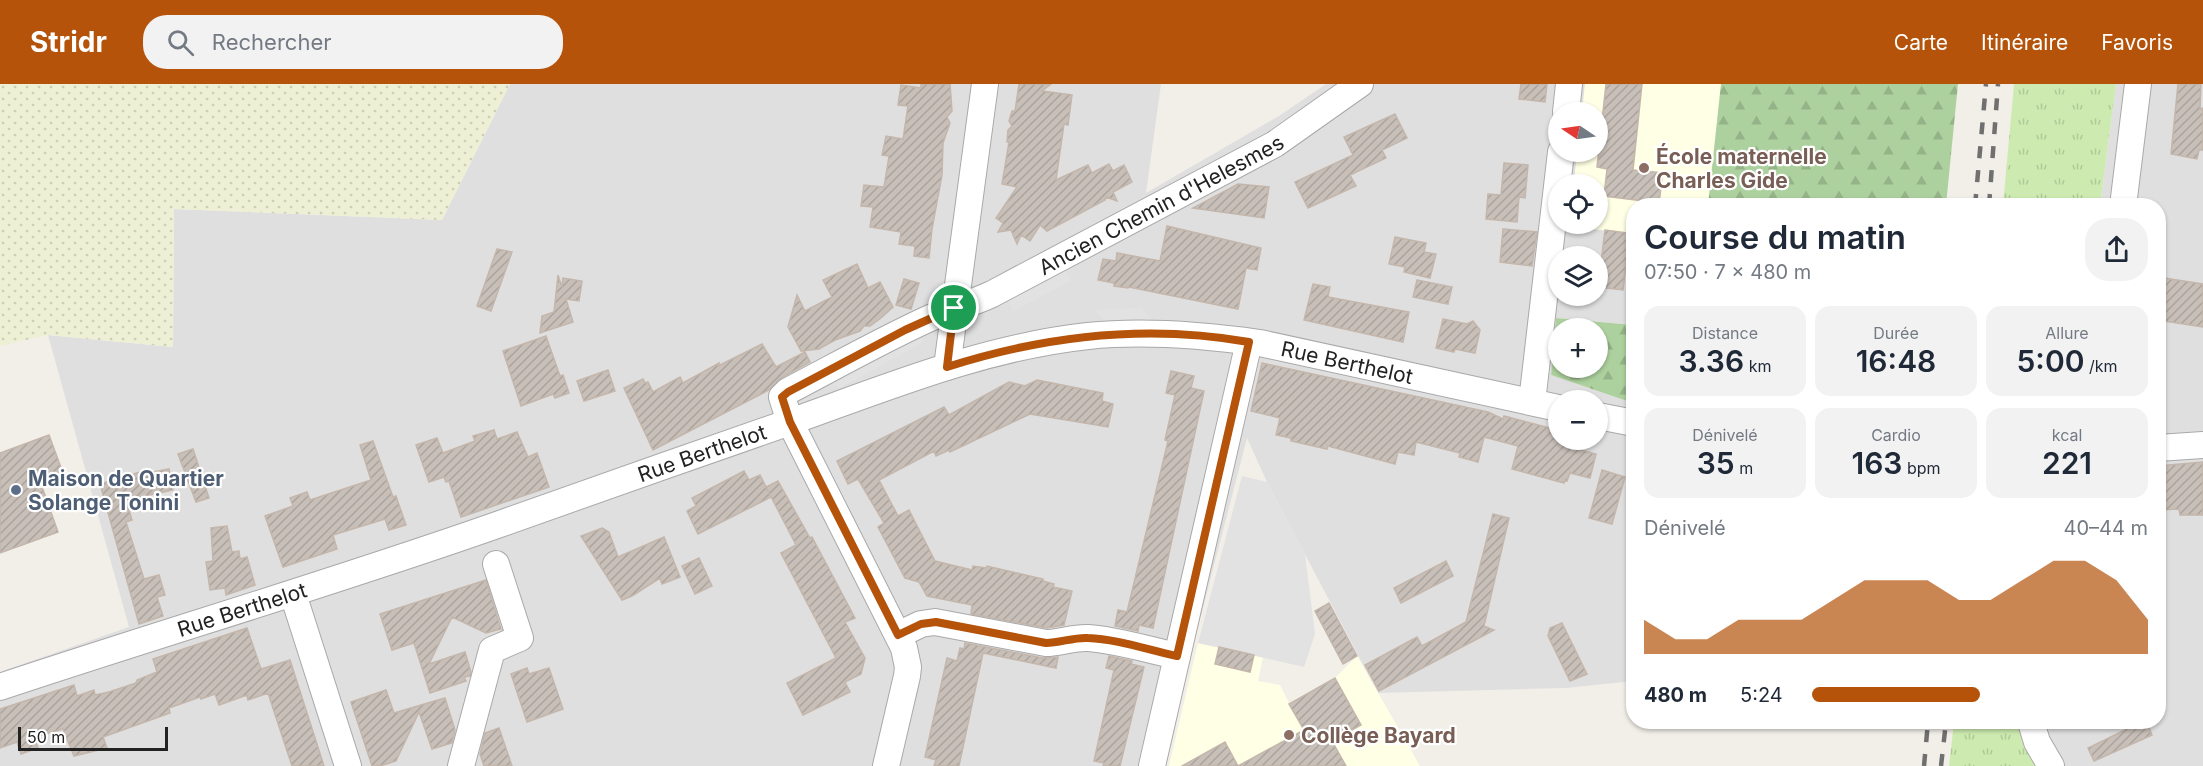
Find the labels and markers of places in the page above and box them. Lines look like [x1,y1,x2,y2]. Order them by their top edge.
place label: École maternelle Charles Gide [1656,143,1827,193]
marker: École maternelle Charles Gide [1637,161,1651,175]
pin [928,282,979,333]
place label: Maison de Quartier Solange Tonini [28,466,224,515]
marker: Maison de Quartier Solange Tonini [9,483,23,497]
place label: Collège Bayard [1301,723,1456,748]
marker: Collège Bayard [1282,728,1296,742]

